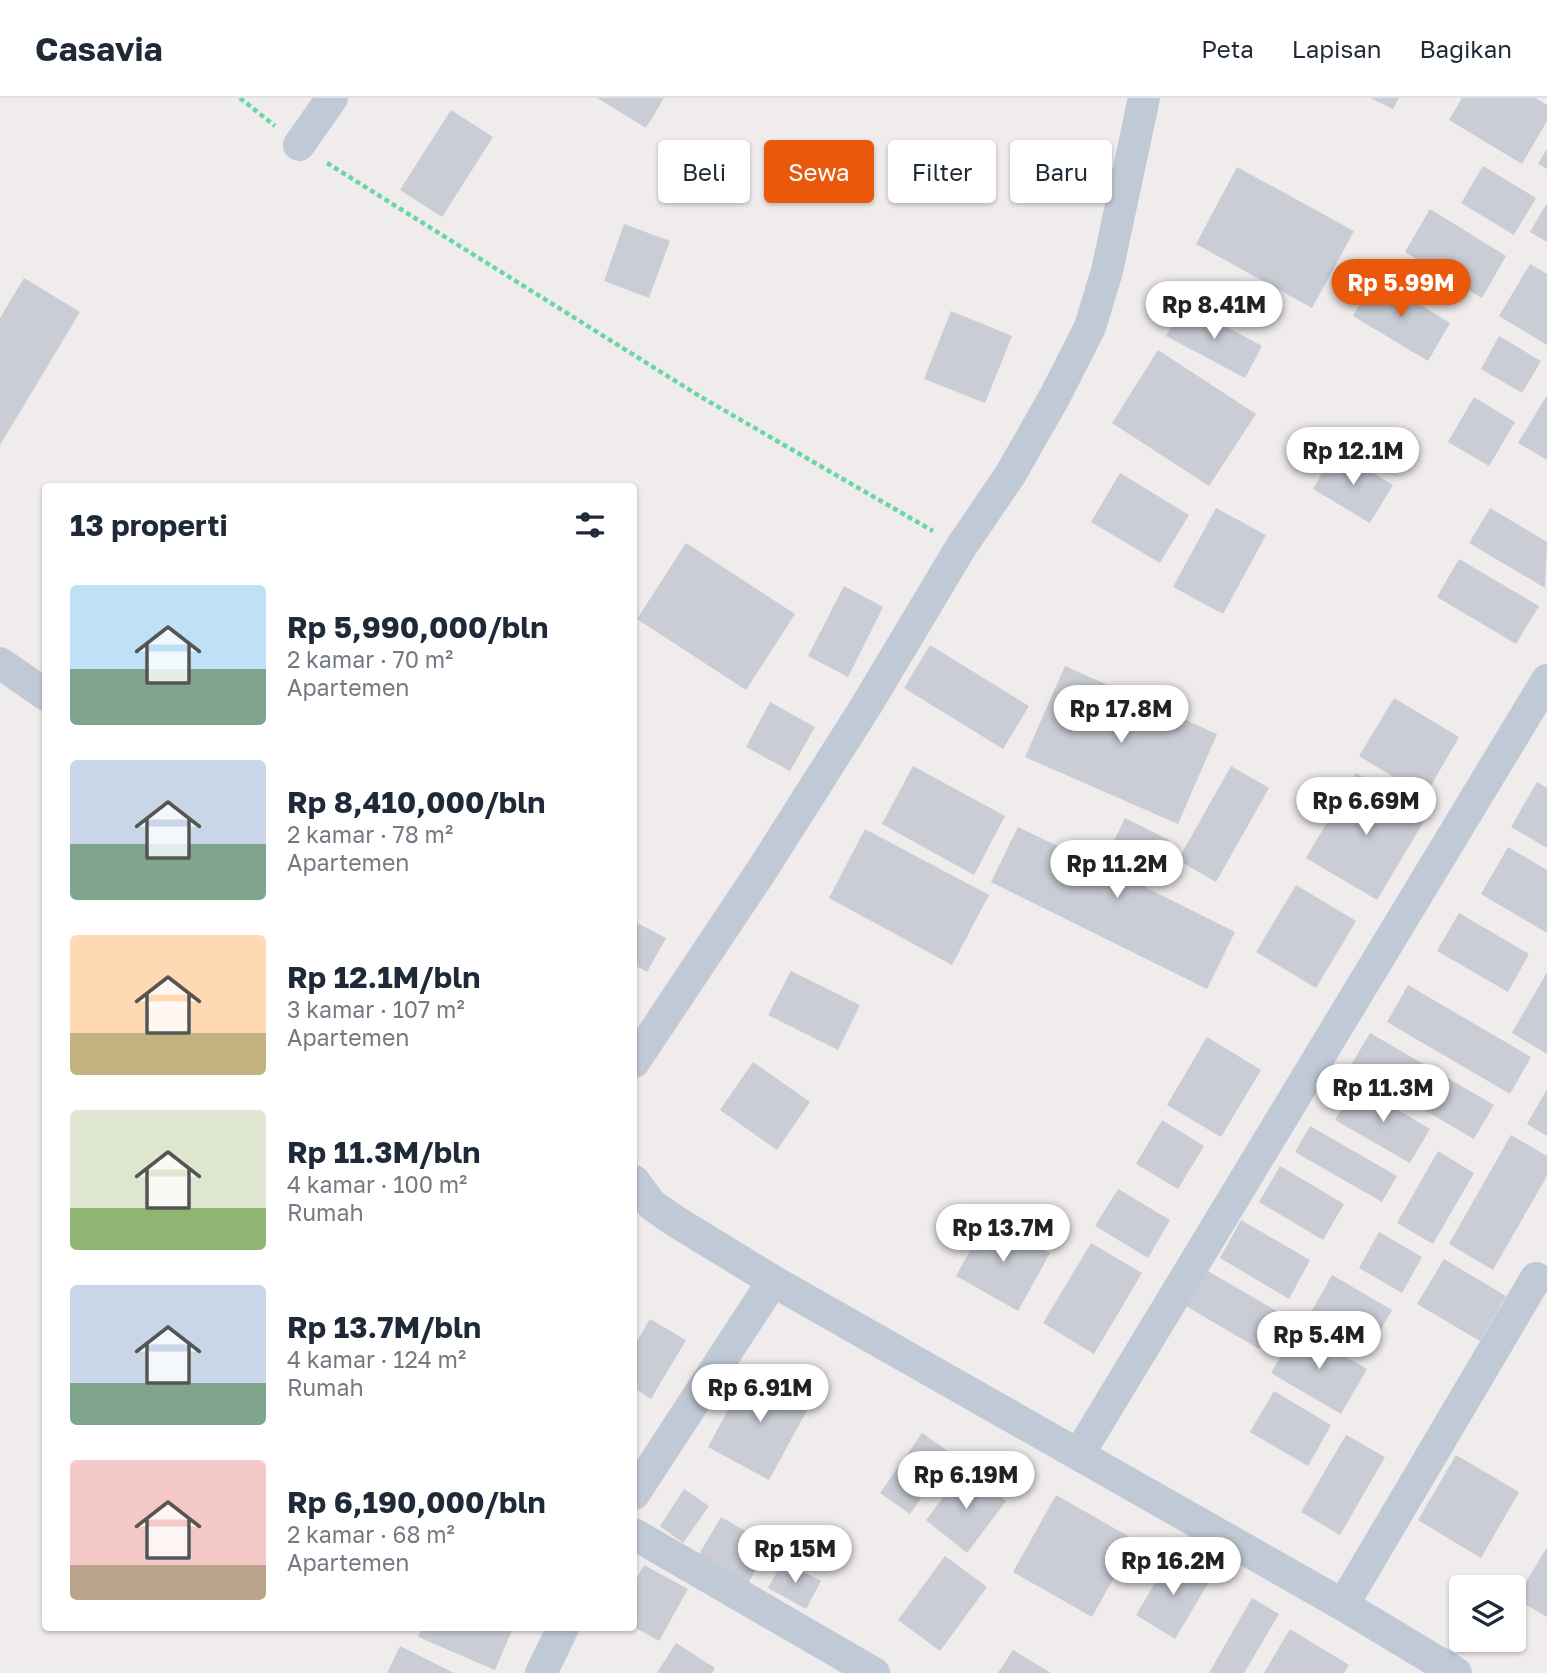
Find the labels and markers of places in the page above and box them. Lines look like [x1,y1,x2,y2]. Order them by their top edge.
pin: Rp 5.99M [1329,260,1473,319]
pin: Rp 8.41M [1142,282,1286,341]
pin: Rp 12.1M [1281,428,1425,487]
pin: Rp 17.8M [1049,686,1193,745]
pin: Rp 6.69M [1294,778,1438,837]
pin: Rp 11.2M [1045,840,1189,900]
pin: Rp 11.3M [1311,1065,1455,1124]
pin: Rp 13.7M [931,1204,1075,1264]
pin: Rp 5.4M [1254,1312,1384,1371]
pin: Rp 6.91M [688,1364,832,1424]
pin: Rp 6.19M [894,1452,1038,1511]
pin: Rp 15M [738,1526,852,1585]
pin: Rp 16.2M [1101,1538,1245,1597]

